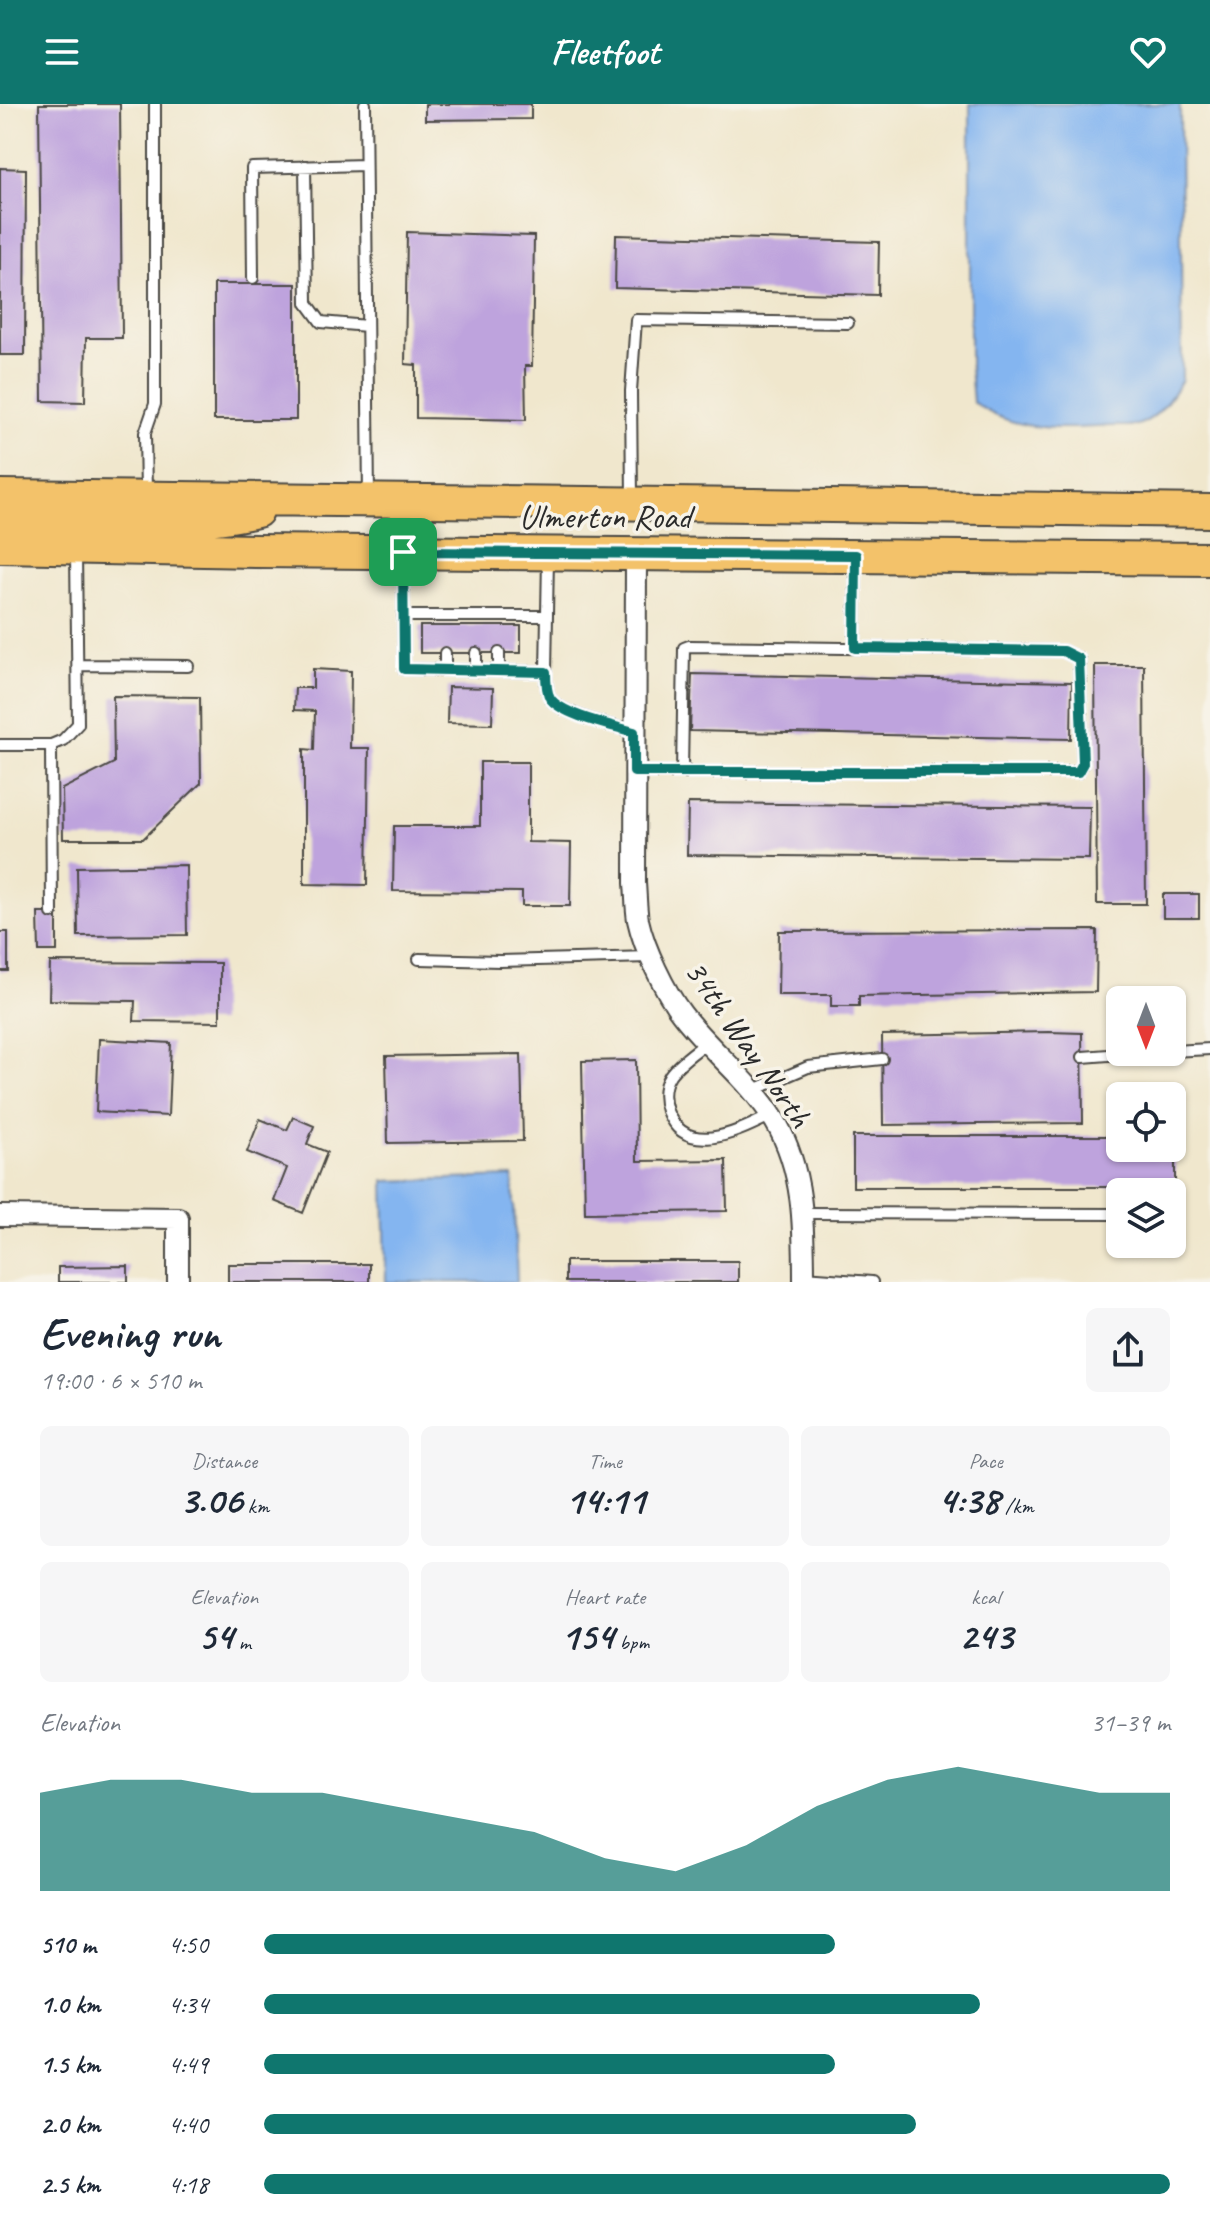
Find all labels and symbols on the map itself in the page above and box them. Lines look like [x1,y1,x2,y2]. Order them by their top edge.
street label: Ulmerton Road [519,495,696,538]
pin [369,518,437,586]
street label: 34th Way North [675,951,822,1136]
north arrow [1106,986,1186,1066]

